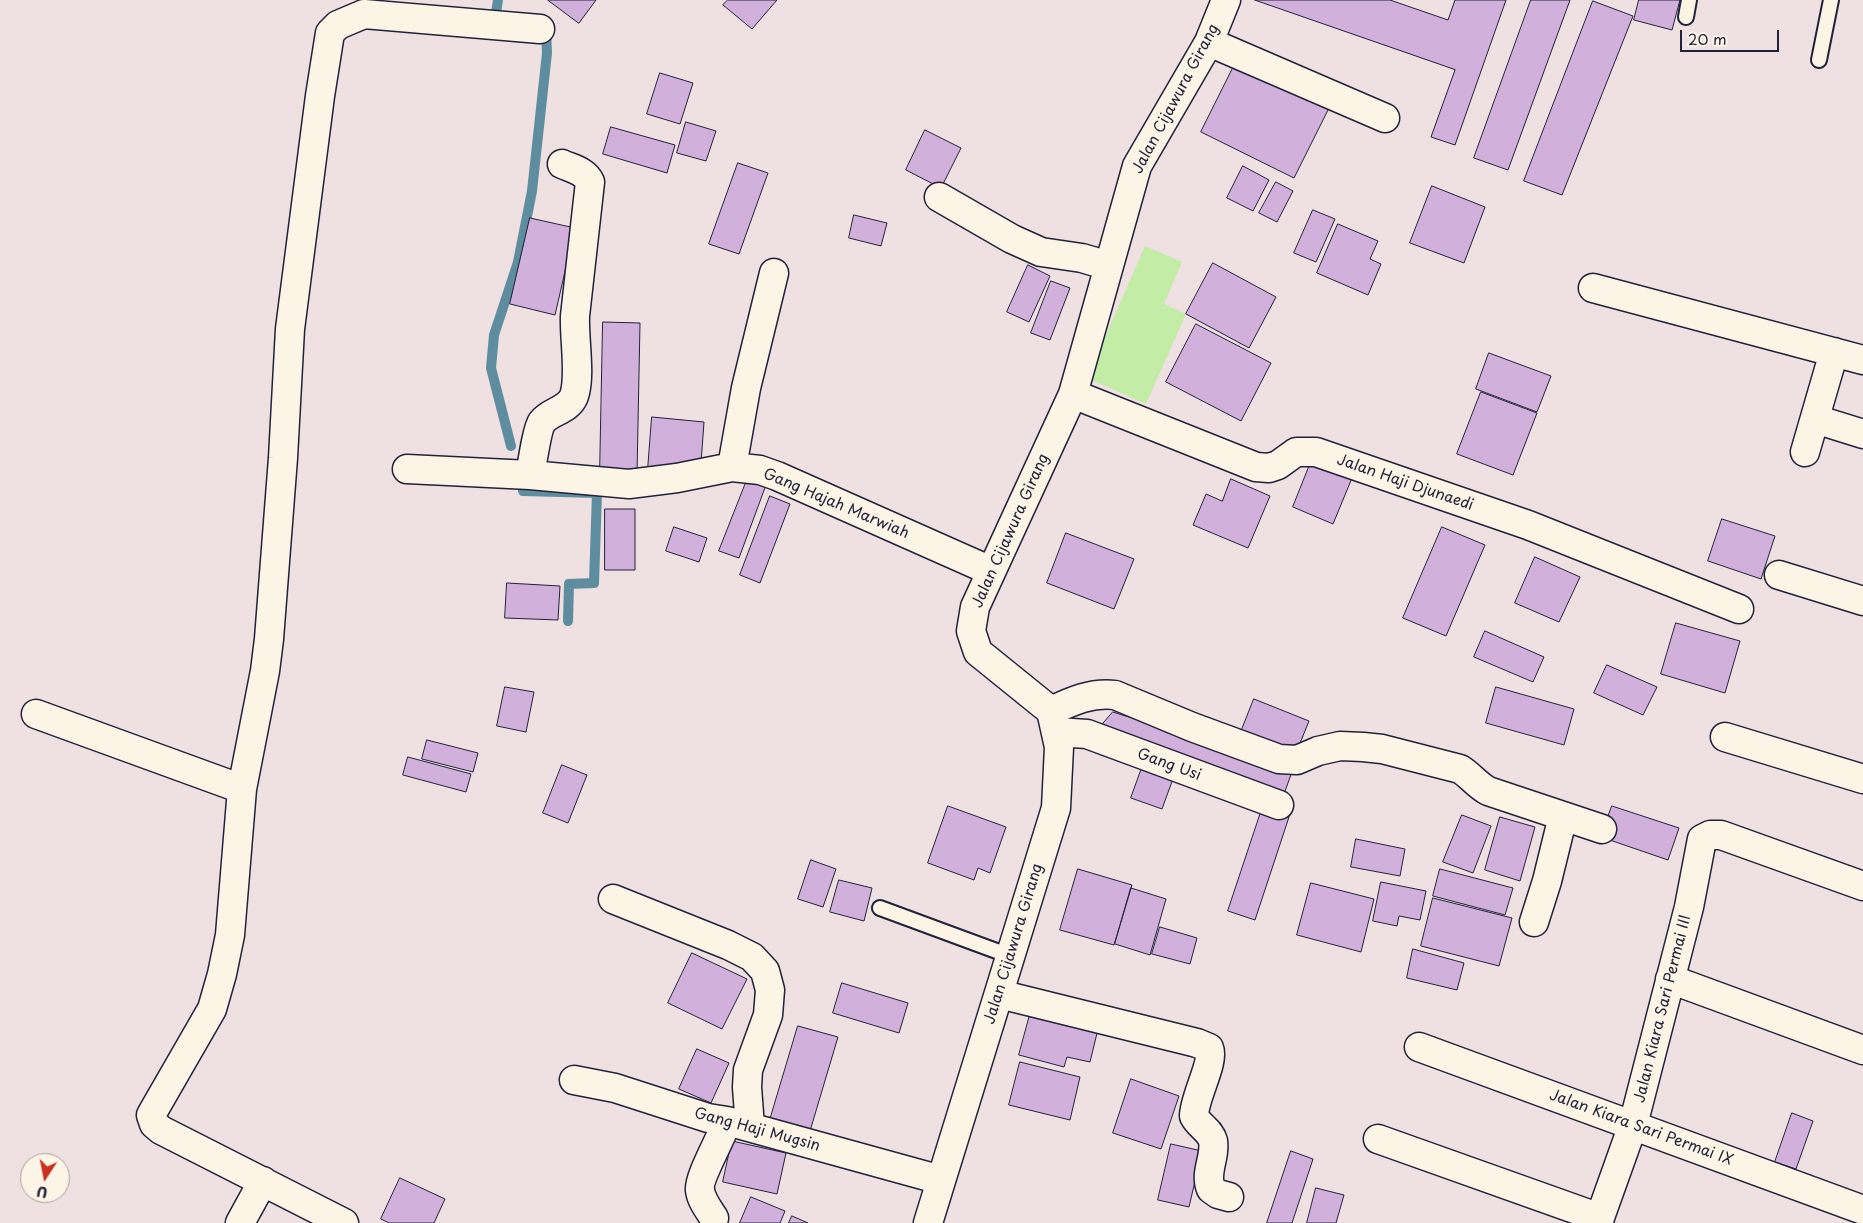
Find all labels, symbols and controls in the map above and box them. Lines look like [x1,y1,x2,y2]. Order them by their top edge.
scale bar [1683,20,1782,52]
street label: Jalan Cijawura Girang [1129,21,1223,177]
text: 20 m [1688,27,1727,50]
street label: Jalan Cijawura Girang [969,451,1053,611]
street label: Jalan Haji Djunaedi [1334,451,1476,515]
street label: Gang Hajah Marwiah [760,465,912,543]
street label: Gang Usi [1135,745,1203,785]
street label: Jalan Cijawura Girang [981,862,1047,1026]
street label: Jalan Kiara Sari Permai III [1631,913,1695,1105]
street label: Jalan Kiara Sari Permai IX [1547,1086,1735,1170]
street label: Gang Haji Mugsin [692,1105,822,1155]
north arrow [20,1153,70,1203]
text: U [35,1181,49,1204]

